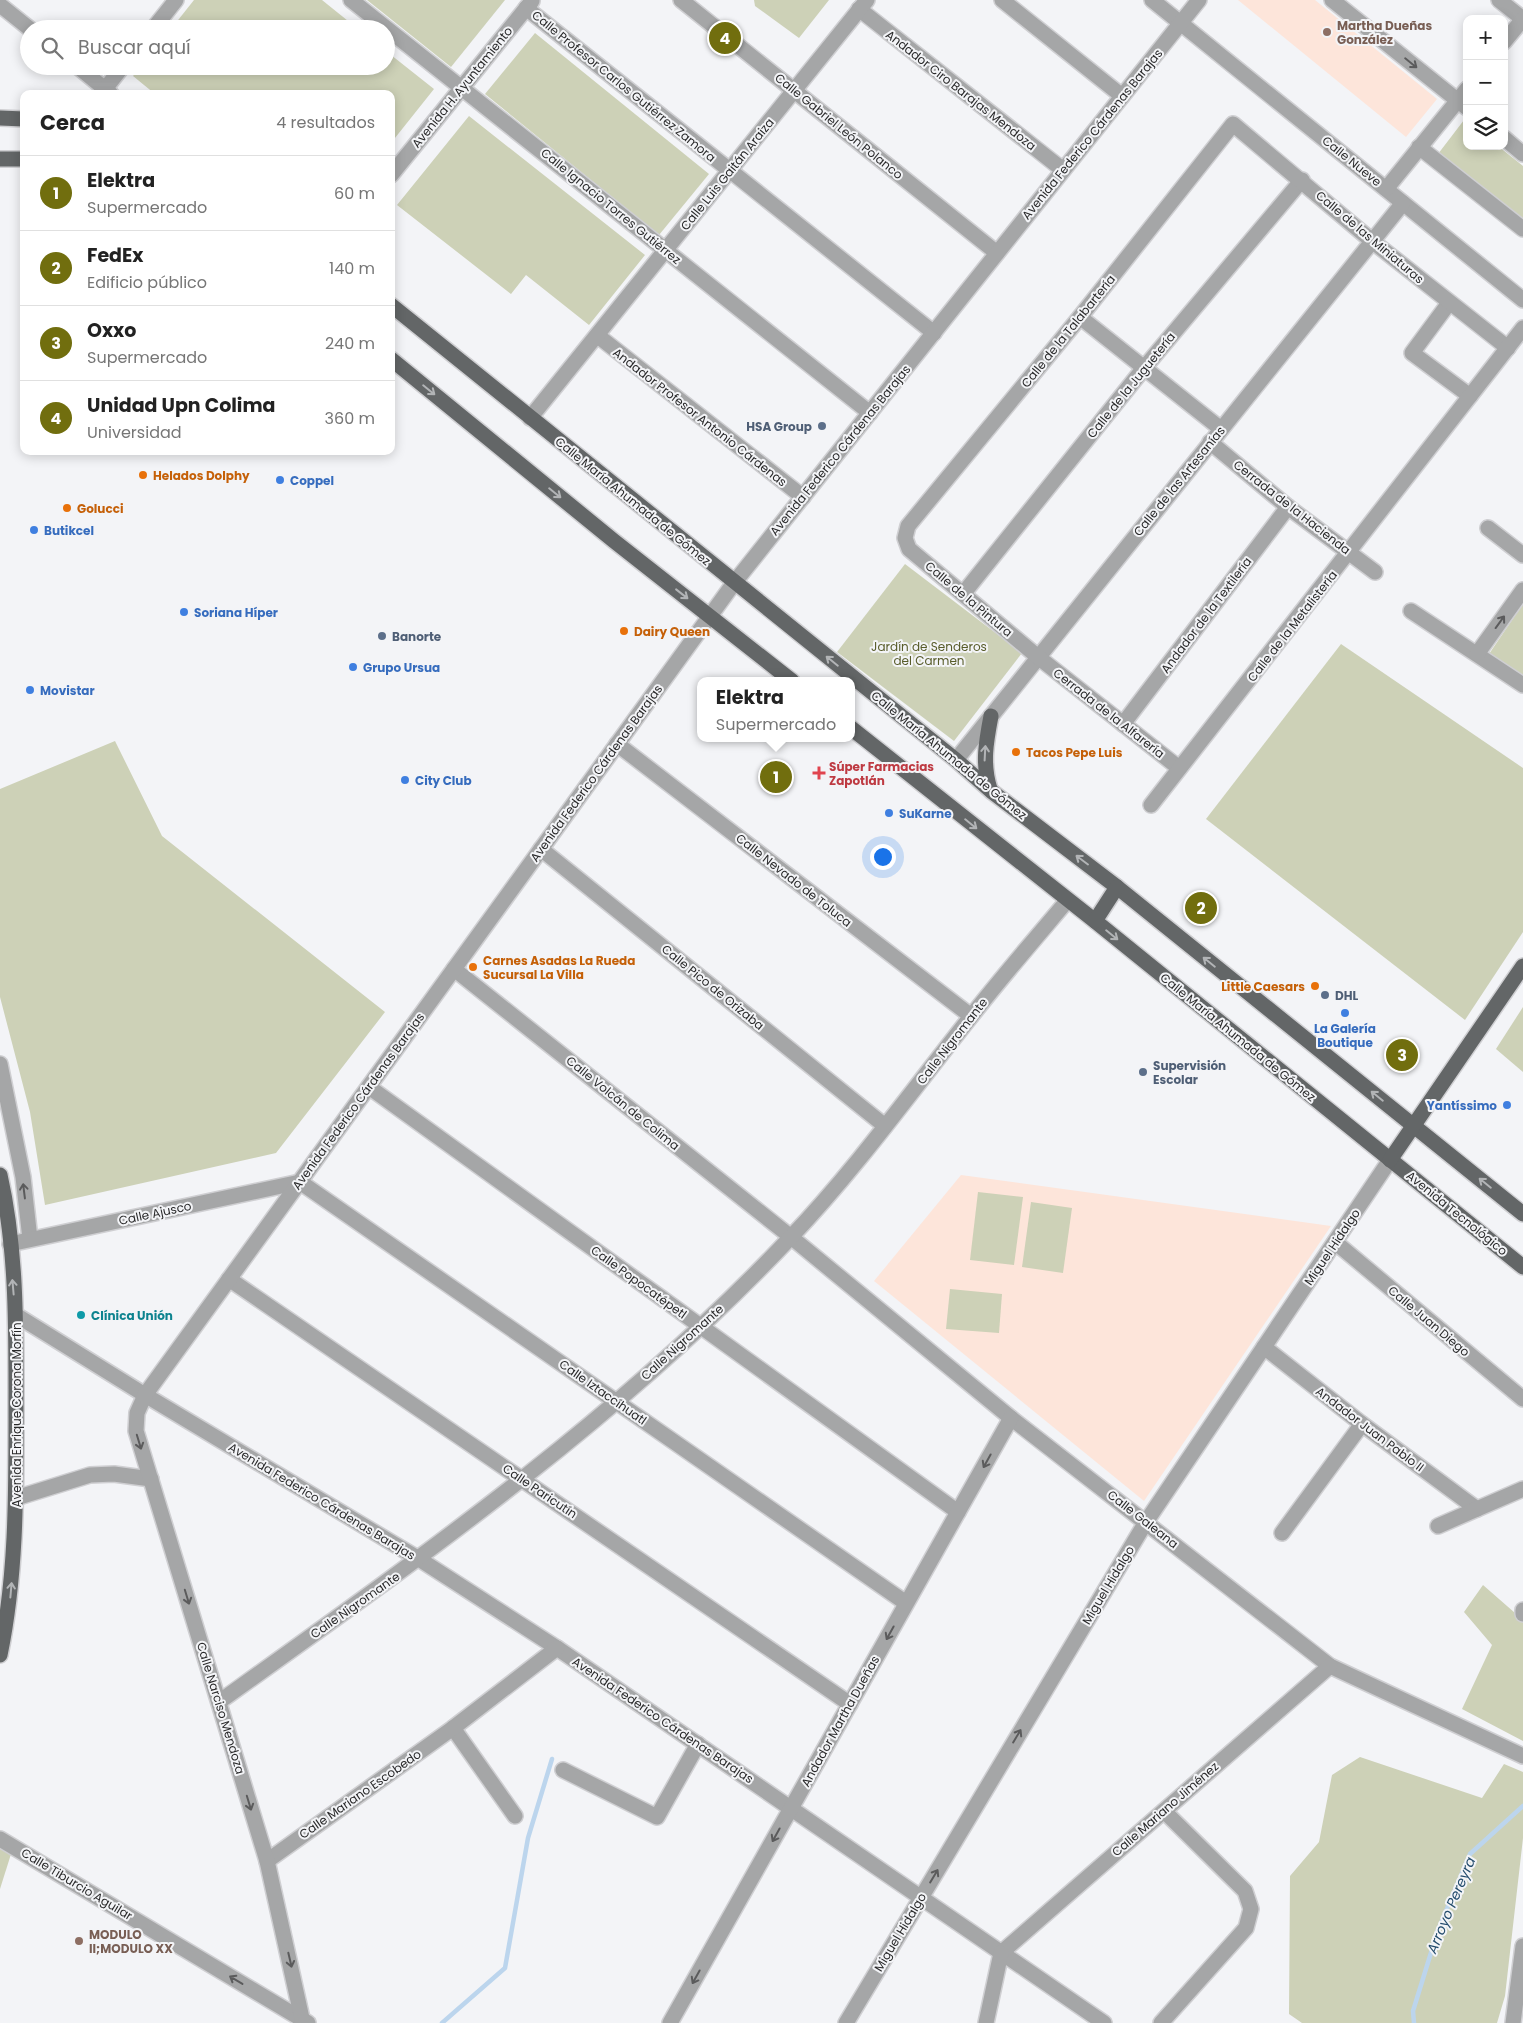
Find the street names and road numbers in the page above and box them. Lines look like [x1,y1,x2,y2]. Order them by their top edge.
street label: Calle Profesor Carlos Gutiérrez Zamora [528,6,720,166]
street label: Avenida H. Ayuntamiento [408,23,516,151]
street label: Andador Ciro Barajas Mendoza [882,26,1040,154]
street label: Avenida Federico Cárdenas Barajas [1018,45,1166,223]
street label: Calle Gabriel León Polanco [771,69,907,183]
street label: Calle Luis Gaitán Araiza [676,114,778,234]
street label: Calle Nueve [1319,132,1385,190]
street label: Calle Ignacio Torres Gutiérrez [537,144,685,268]
street label: Calle de las Miniaturas [1312,187,1428,287]
street label: Calle de la Talabartería [1017,271,1119,391]
street label: Calle de la Juguetería [1083,329,1179,441]
street label: Andador Profesor Antonio Cárdenas [610,344,790,490]
street label: Avenida Federico Cárdenas Barajas [766,361,914,539]
street label: Calle de las Artesanías [1129,422,1229,540]
street label: Calle María Ahumada de Gómez [552,433,714,569]
street label: Cerrada de la Hacienda [1230,456,1354,558]
street label: Andador de la Textilería [1157,553,1255,677]
street label: Calle de la Pintura [922,557,1016,641]
street label: Calle de la Metalistería [1243,567,1341,685]
street label: Cerrada de la Alfarería [1050,664,1168,762]
street label: Avenida Federico Cárdenas Barajas [526,681,666,865]
street label: Calle María Ahumada de Gómez [868,687,1030,823]
street label: Calle Nevado de Toluca [733,829,855,931]
street label: Calle Pico de Orizaba [658,940,768,1034]
street label: Calle María Ahumada de Gómez [1157,969,1319,1105]
street label: Calle Nigromante [913,994,991,1088]
street label: Avenida Federico Cárdenas Barajas [288,1009,428,1193]
street label: Calle Volcán de Colima [563,1052,683,1154]
street label: Avenida Tecnológico [1403,1167,1511,1259]
street label: Calle Ajusco [117,1197,193,1229]
street label: Miguel Hidalgo [1300,1205,1364,1289]
street label: Calle Popocatépetl [588,1241,690,1323]
street label: Calle Juan Diego [1385,1282,1474,1360]
street label: Calle Nigromante [637,1300,727,1384]
street label: Avenida Enrique Corona Morfín [8,1322,25,1508]
street label: Calle Iztaccíhuatl [556,1355,650,1429]
street label: Andador Juan Pablo II [1312,1383,1428,1475]
street label: Avenida Federico Cárdenas Barajas [225,1438,419,1564]
street label: Calle Paricutín [499,1460,581,1522]
street label: Calle Galeana [1104,1486,1182,1552]
street label: Miguel Hidalgo [1078,1542,1138,1627]
street label: Calle Nigromante [307,1568,403,1642]
street label: Calle Narciso Mendoza [193,1640,249,1776]
street label: Andador Martha Dueñas [797,1652,883,1790]
street label: Avenida Federico Cárdenas Barajas [569,1653,757,1787]
street label: Calle Mariano Escobedo [296,1745,425,1843]
street label: Calle Mariano Jiménez [1108,1758,1222,1860]
street label: Calle Tiburcio Aguilar [18,1844,136,1924]
street label: Miguel Hidalgo [870,1889,930,1974]

